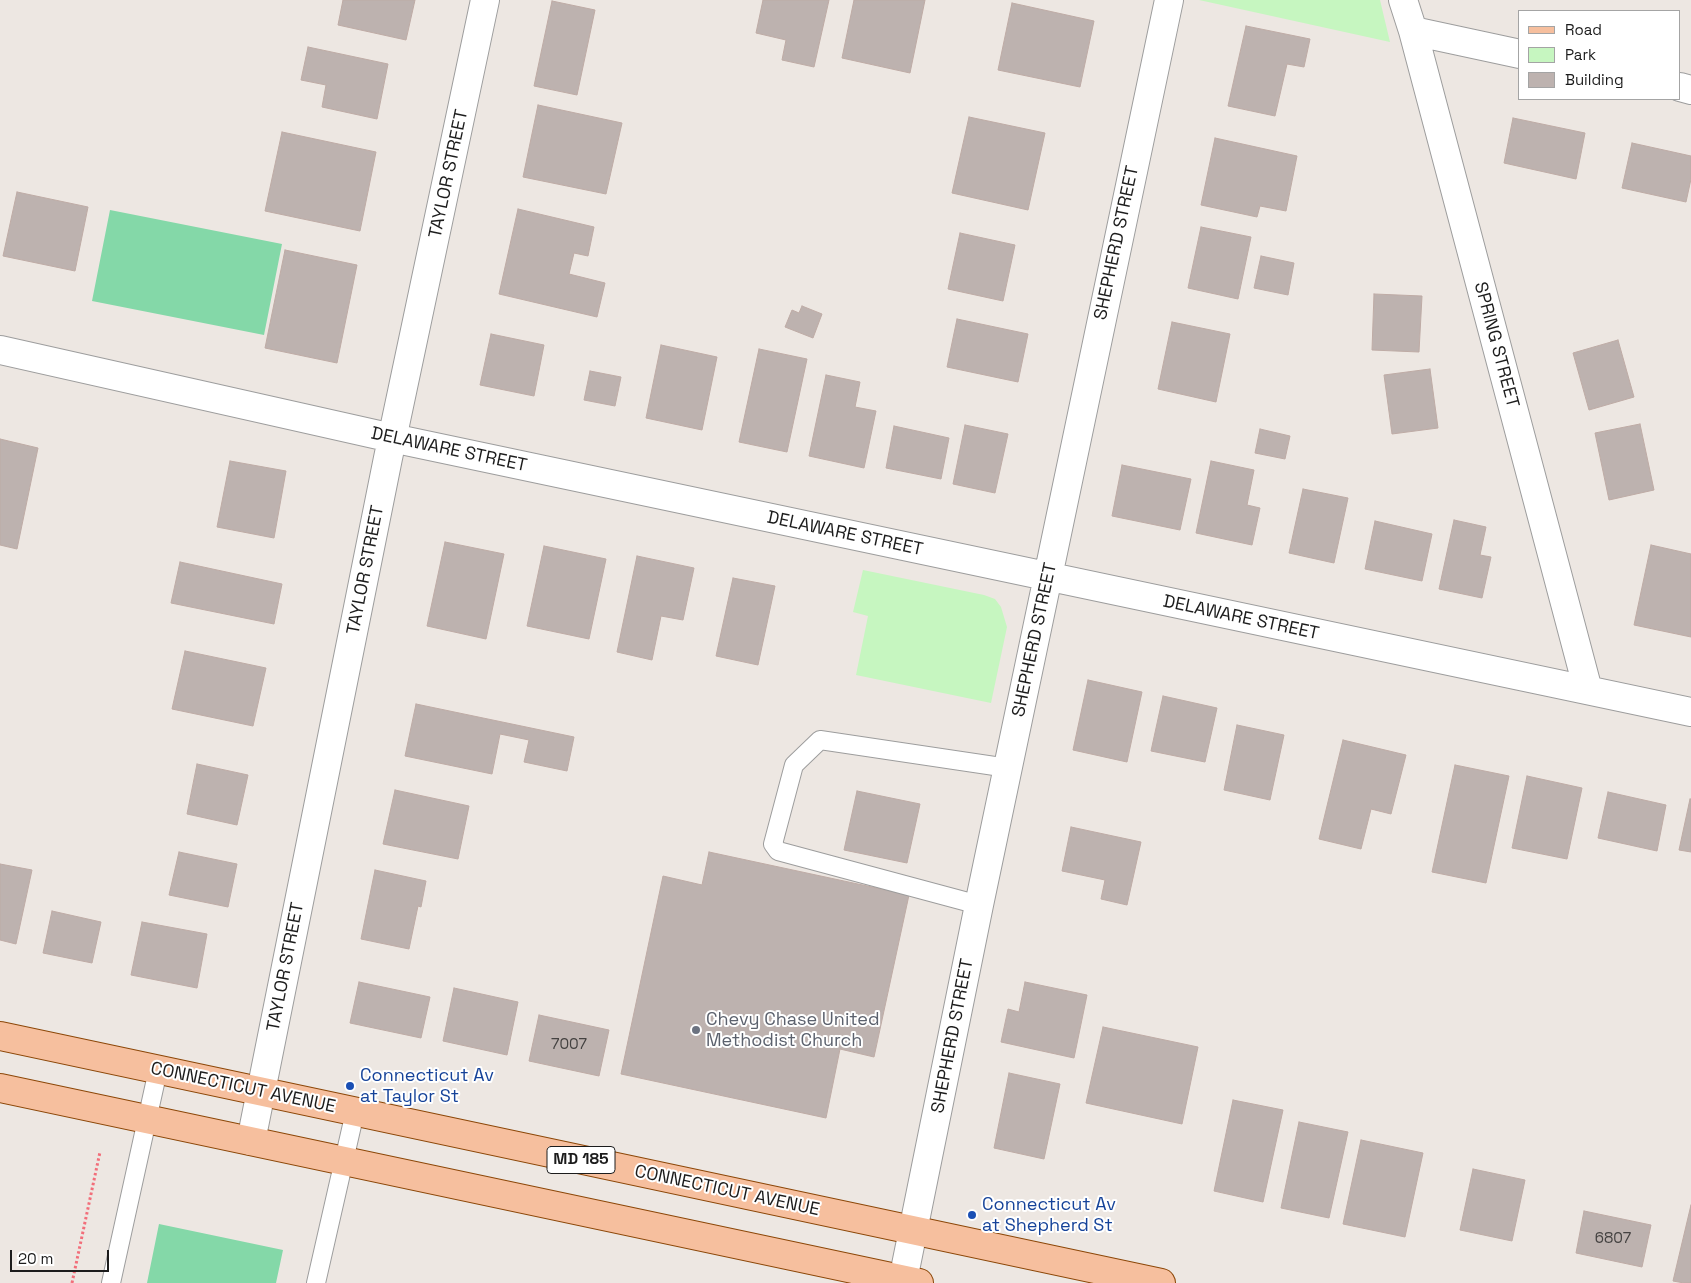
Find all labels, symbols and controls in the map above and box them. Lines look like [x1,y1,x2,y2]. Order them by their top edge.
legend [1518,10,1681,100]
text: Road [1565,20,1602,39]
text: Park [1565,45,1596,64]
text: Building [1565,70,1624,89]
street label: TAYLOR STREET [425,108,473,240]
street label: SHEPHERD STREET [1090,164,1144,322]
street label: SPRING STREET [1469,280,1523,410]
street label: DELAWARE STREET [369,423,529,477]
street label: TAYLOR STREET [343,504,389,636]
street label: DELAWARE STREET [765,507,925,561]
street label: SHEPHERD STREET [1008,561,1062,719]
street label: DELAWARE STREET [1161,591,1321,645]
street label: TAYLOR STREET [263,901,309,1033]
street label: SHEPHERD STREET [927,957,979,1115]
place label: Chevy Chase United Methodist Church [706,1009,879,1052]
marker: Chevy Chase United Methodist Church [690,1024,702,1036]
house number: 7007 [551,1036,587,1054]
street label: CONNECTICUT AVENUE [149,1058,337,1118]
place label: Connecticut Av at Taylor St [360,1065,494,1108]
marker: Connecticut Av at Taylor St [344,1080,356,1092]
road number: MD 185 [547,1146,615,1174]
street label: CONNECTICUT AVENUE [633,1161,821,1221]
place label: Connecticut Av at Shepherd St [982,1194,1116,1236]
marker: Connecticut Av at Shepherd St [966,1209,978,1221]
house number: 6807 [1595,1230,1631,1248]
scale bar [12,1240,111,1272]
text: 20 m [18,1249,53,1268]

